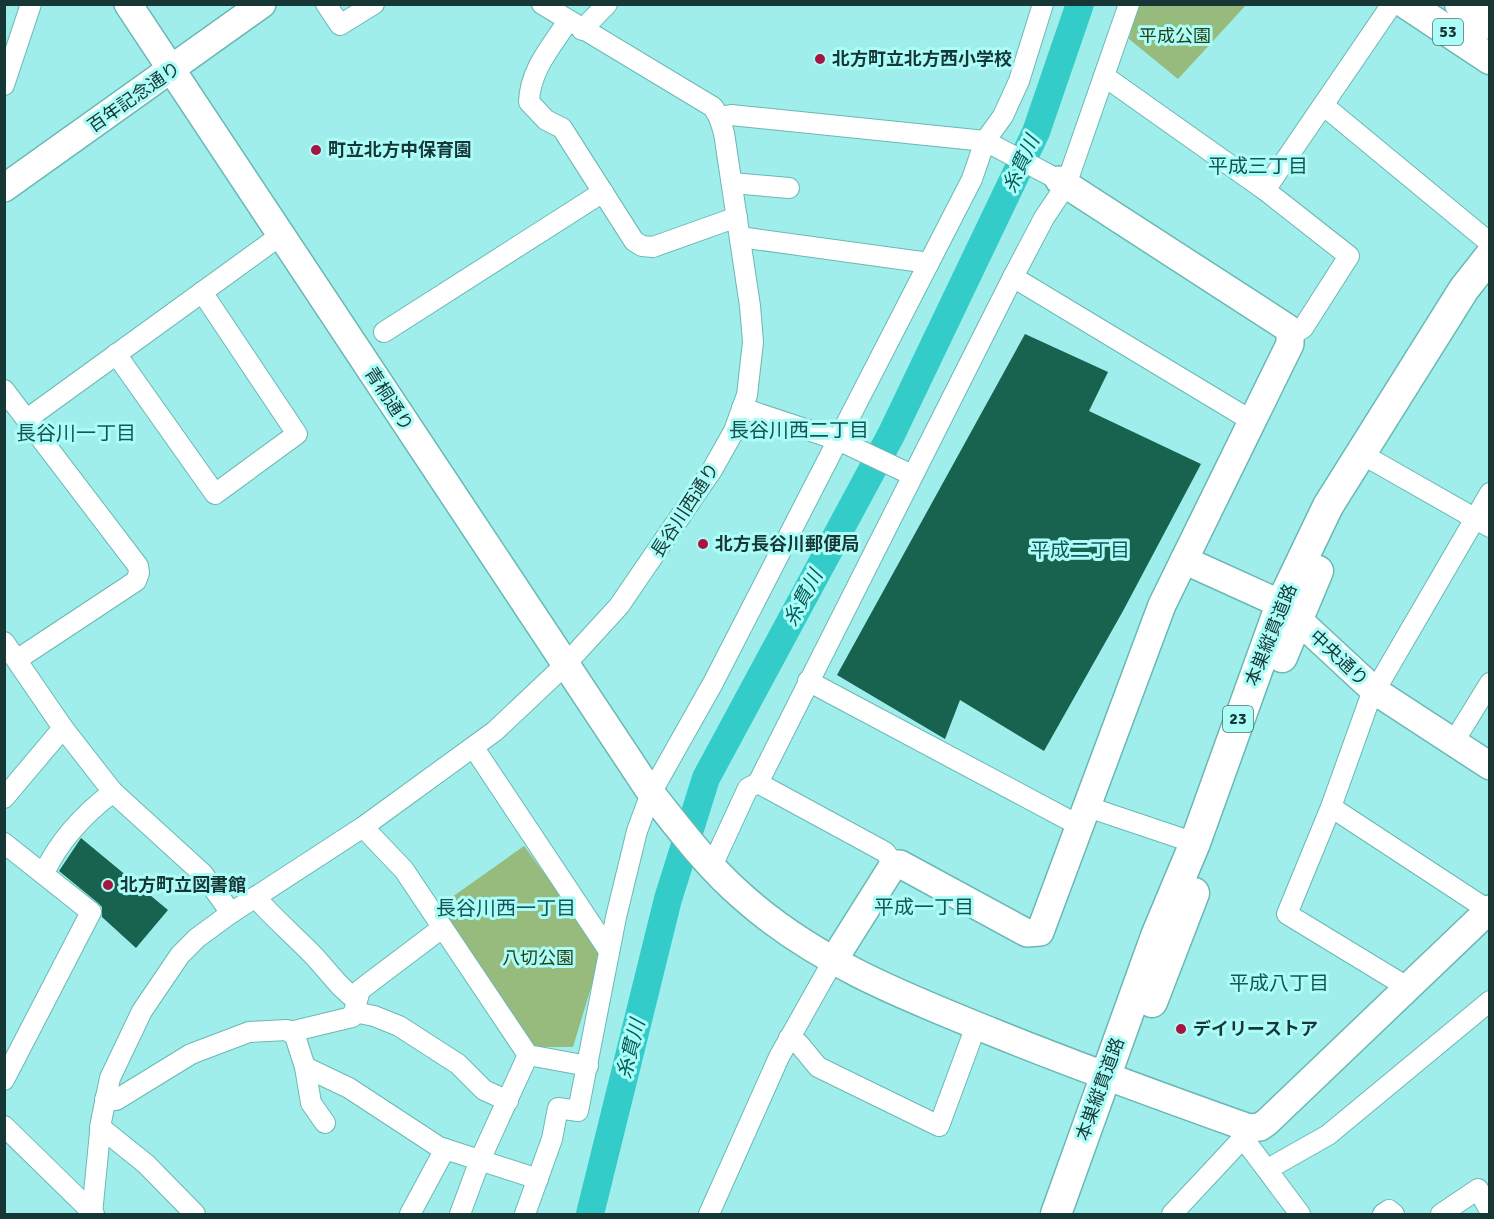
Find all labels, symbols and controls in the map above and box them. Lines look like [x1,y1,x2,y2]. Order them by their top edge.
road number: 53 [1433,19,1463,45]
park label: 平成公園 [1139,25,1211,47]
place label: 北方町立北方西小学校 [832,48,1012,70]
marker: 北方町立北方西小学校 [813,52,827,66]
street label: 百年記念通り [83,57,185,137]
water label: 糸貫川 [997,130,1046,196]
place label: 町立北方中保育園 [328,139,472,161]
marker: 町立北方中保育園 [309,143,323,157]
district label: 平成三丁目 [1208,154,1308,179]
street label: 青桐通り [360,363,418,435]
district label: 長谷川西二丁目 [729,418,869,443]
district label: 長谷川一丁目 [16,421,136,446]
street label: 長谷川西通り [646,459,724,561]
place label: 北方長谷川郵便局 [715,533,859,555]
marker: 北方長谷川郵便局 [696,537,710,551]
district label: 平成二丁目 [1030,538,1130,563]
water label: 糸貫川 [778,564,829,630]
street label: 本巣縦貫道路 [1241,581,1301,689]
street label: 中央通り [1305,625,1373,691]
road number: 23 [1223,706,1253,732]
place label: 北方町立図書館 [120,874,246,896]
marker: 北方町立図書館 [101,878,115,892]
district label: 平成一丁目 [874,895,974,920]
district label: 長谷川西一丁目 [436,896,576,921]
park label: 八切公園 [502,947,574,969]
district label: 平成八丁目 [1229,971,1329,996]
water label: 糸貫川 [612,1015,651,1081]
place label: デイリーストア [1193,1018,1318,1040]
marker: デイリーストア [1174,1022,1188,1036]
street label: 本巣縦貫道路 [1071,1034,1129,1144]

